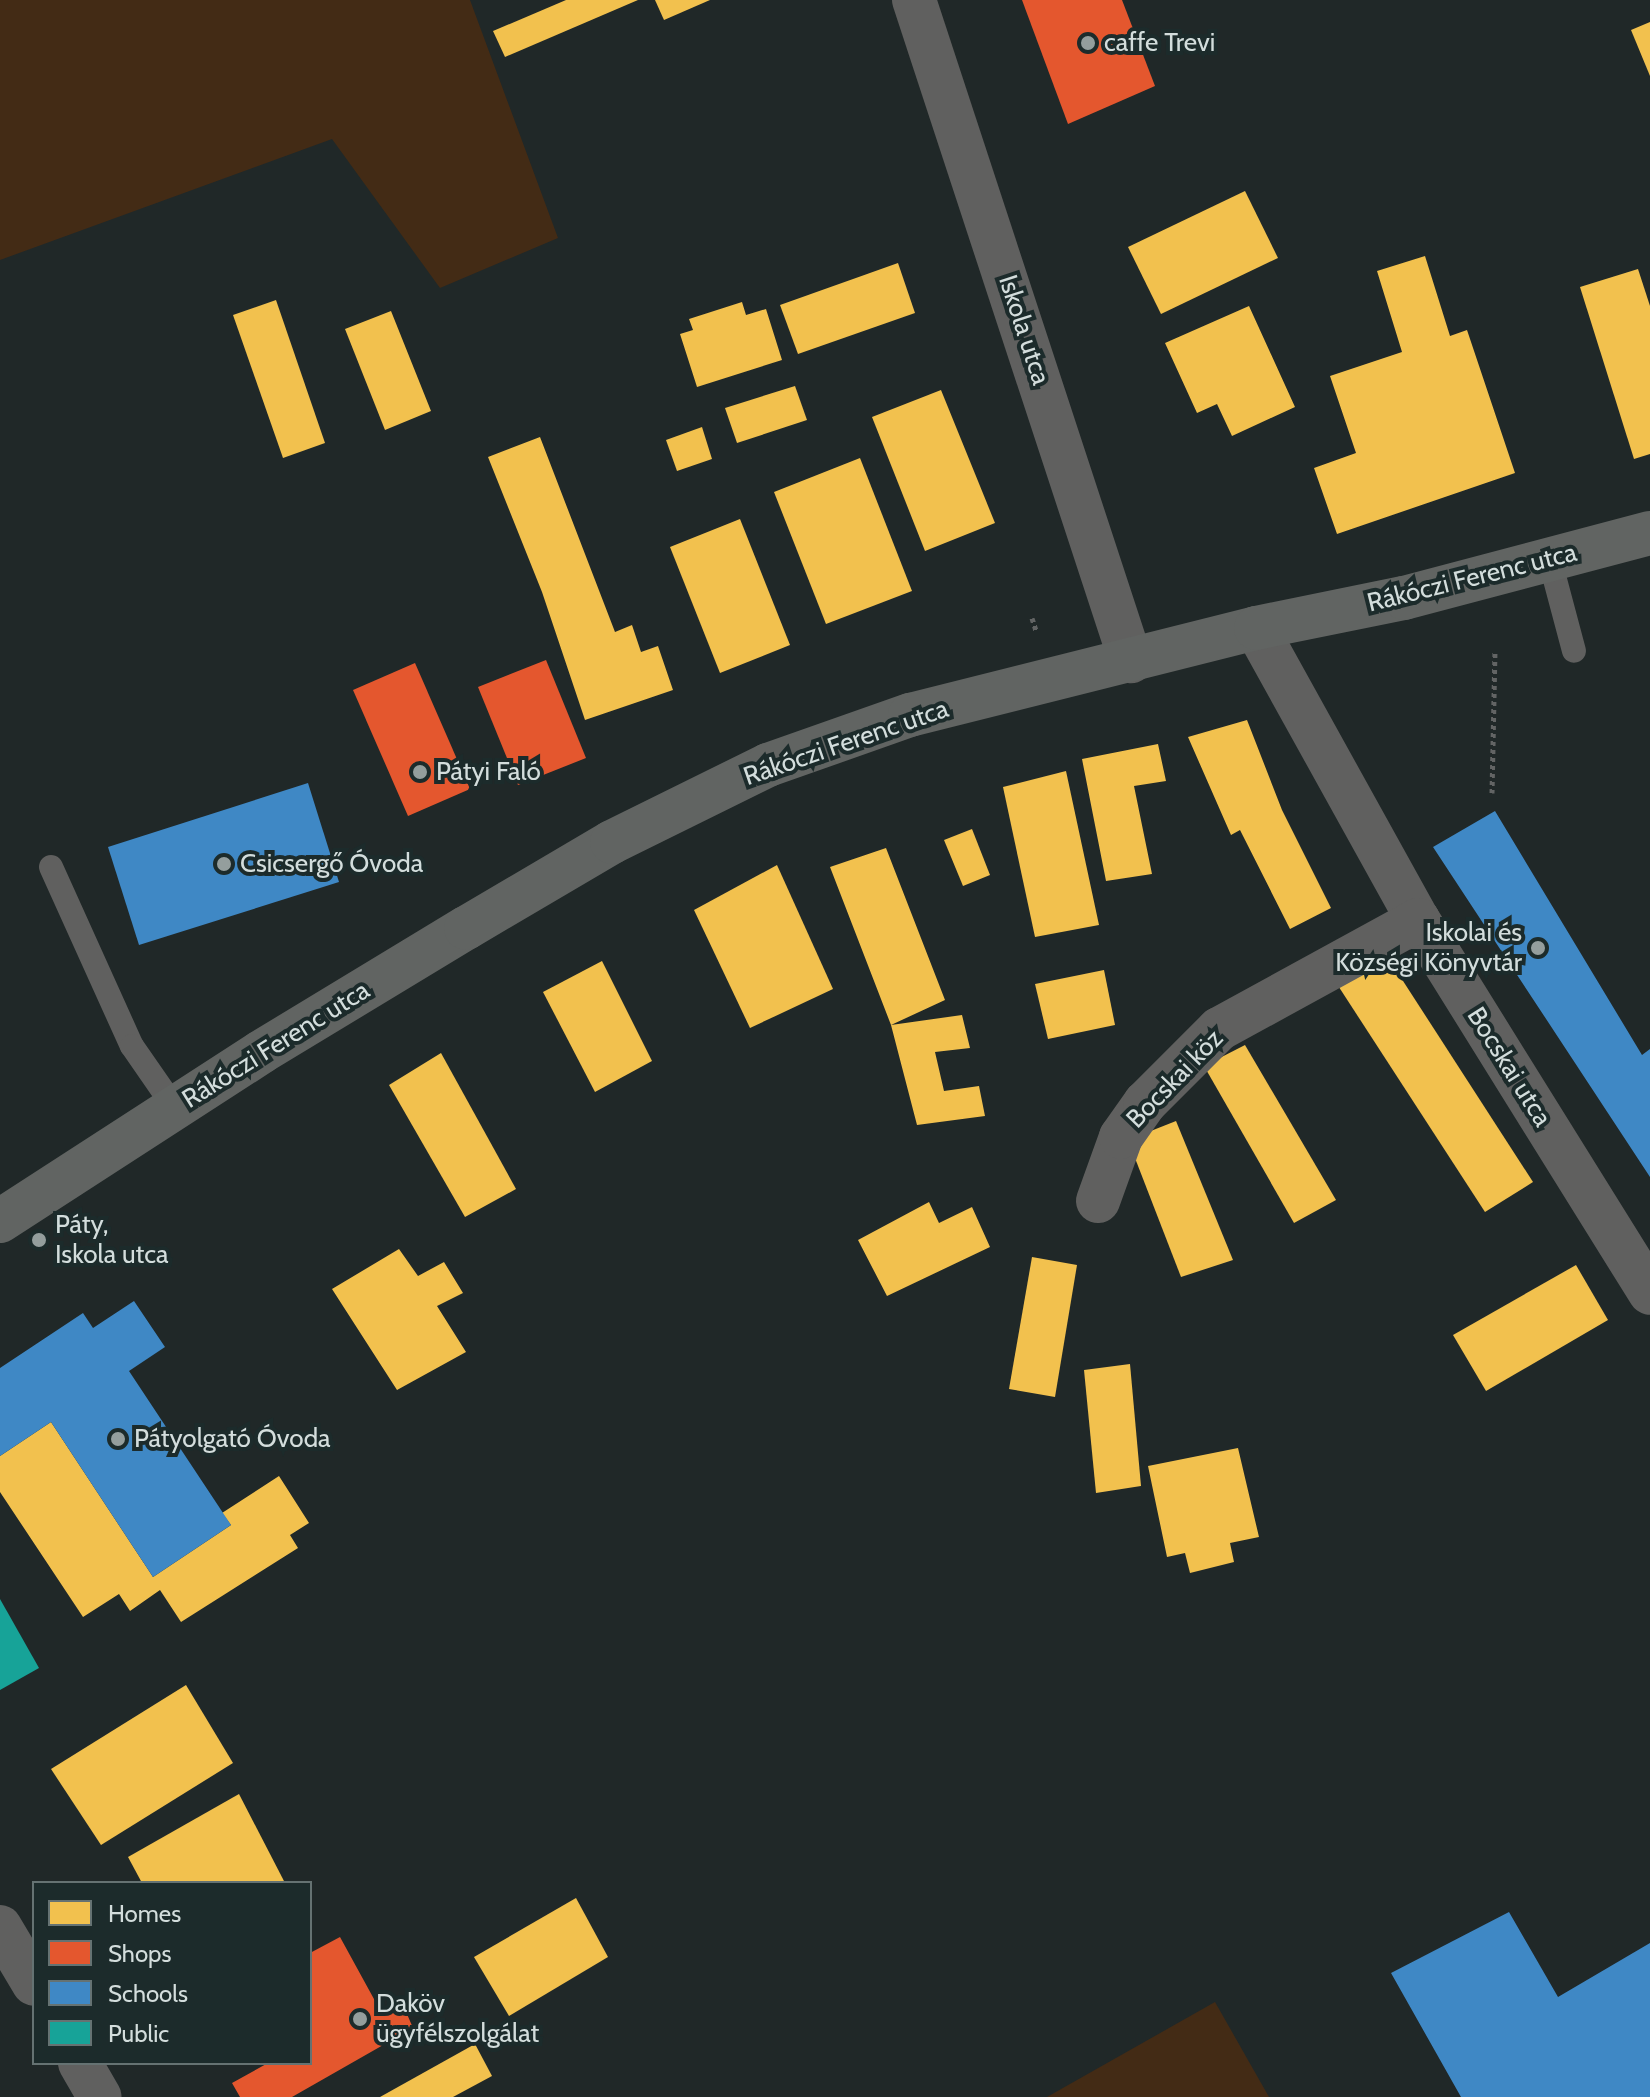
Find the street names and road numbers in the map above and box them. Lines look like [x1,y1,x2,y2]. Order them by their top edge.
street label: Iskola utca [992,271,1056,389]
street label: Rákóczi Ferenc utca [1364,537,1580,619]
street label: Rákóczi Ferenc utca [740,693,952,793]
street label: Rákóczi Ferenc utca [177,975,375,1115]
street label: Bocskai utca [1460,1002,1558,1132]
street label: Bocskai köz [1120,1023,1230,1135]

